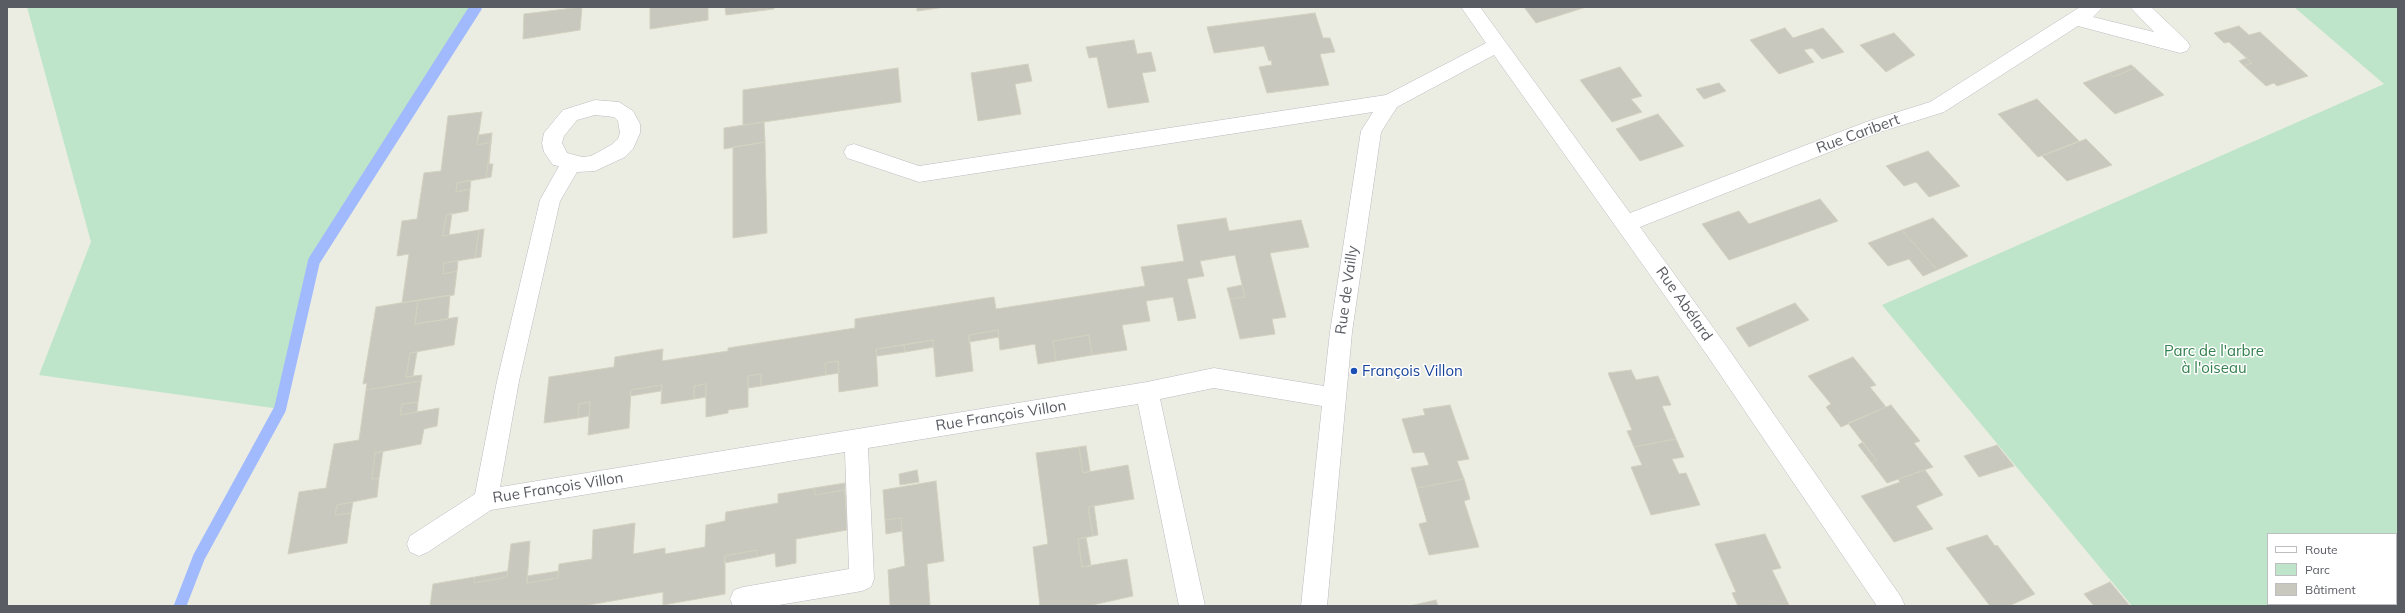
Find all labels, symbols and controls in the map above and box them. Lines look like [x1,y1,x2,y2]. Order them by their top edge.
street label: Rue Caribert [1814,111,1902,157]
street label: Rue de Vailly [1332,244,1362,336]
street label: Rue Abélard [1652,264,1716,344]
park label: Parc de l'arbre à l'oiseau [2164,342,2264,377]
place label: François Villon [1362,362,1463,380]
marker: François Villon [1349,366,1359,376]
street label: Rue François Villon [934,397,1068,435]
street label: Rue François Villon [491,469,625,507]
legend [2267,533,2397,605]
text: Route [2305,542,2338,557]
text: Parc [2305,562,2330,577]
text: Bâtiment [2305,582,2356,597]

